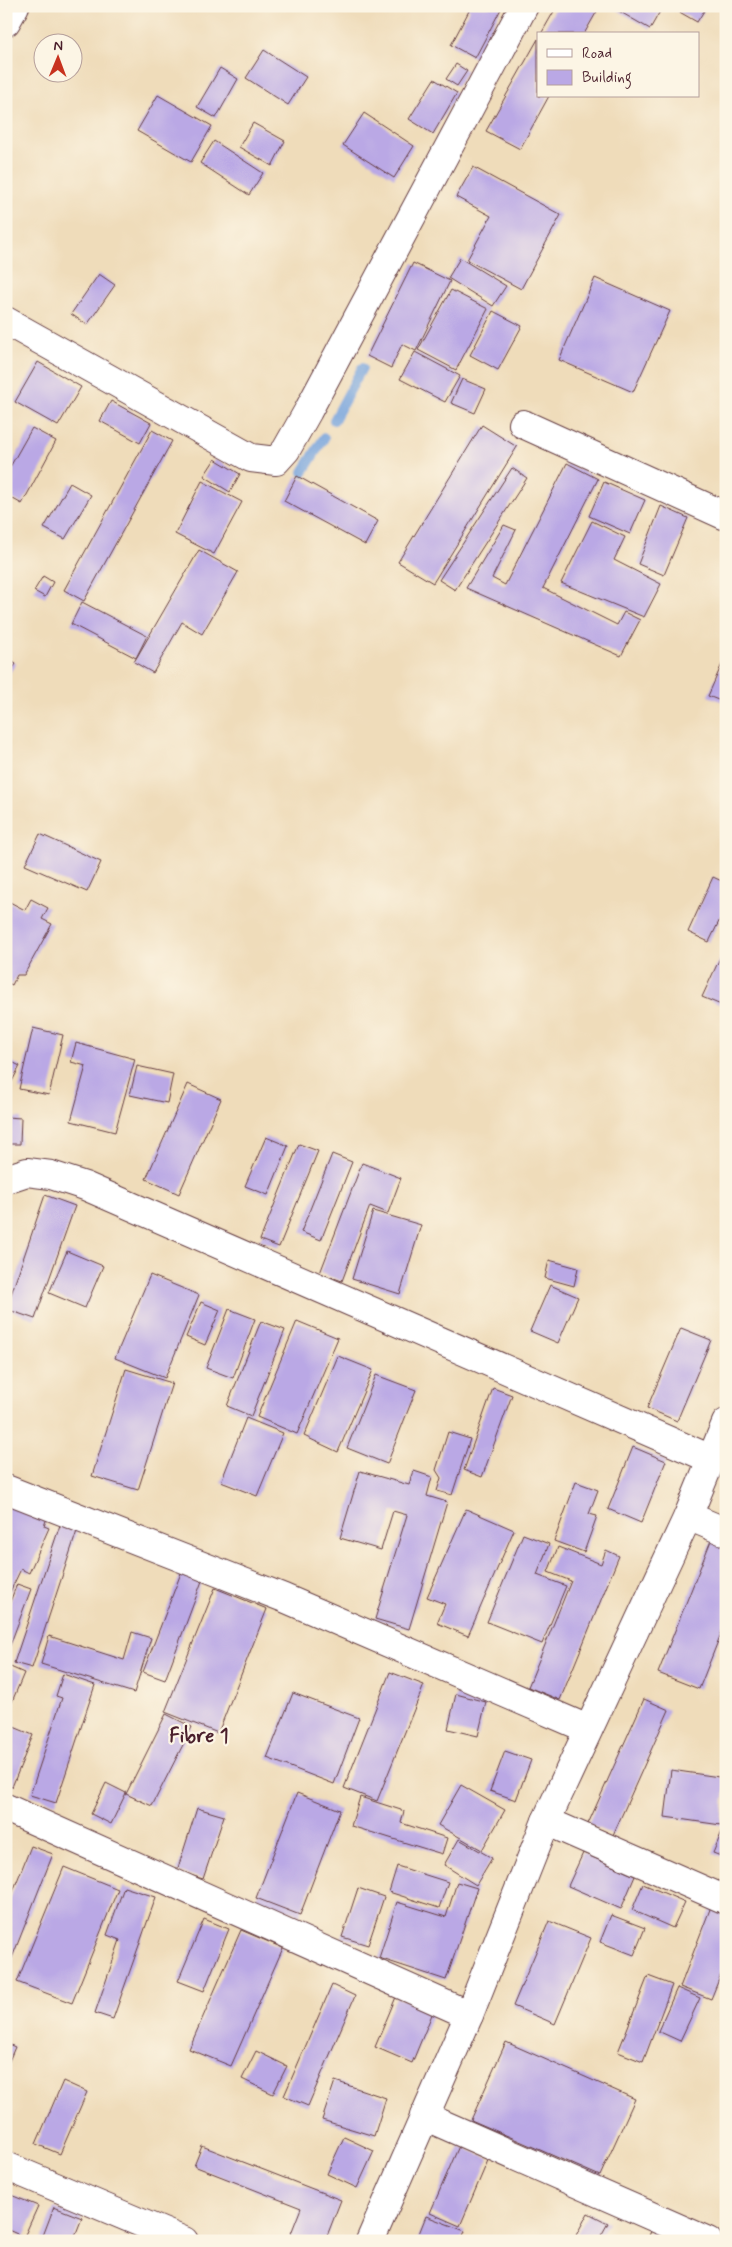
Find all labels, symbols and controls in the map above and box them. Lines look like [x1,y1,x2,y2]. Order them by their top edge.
north arrow [32,32,82,82]
legend [537,32,700,98]
text: N [53,37,63,55]
text: Road [582,44,612,64]
text: Building [582,68,632,89]
district label: Fibre 1 [169,1723,229,1750]

